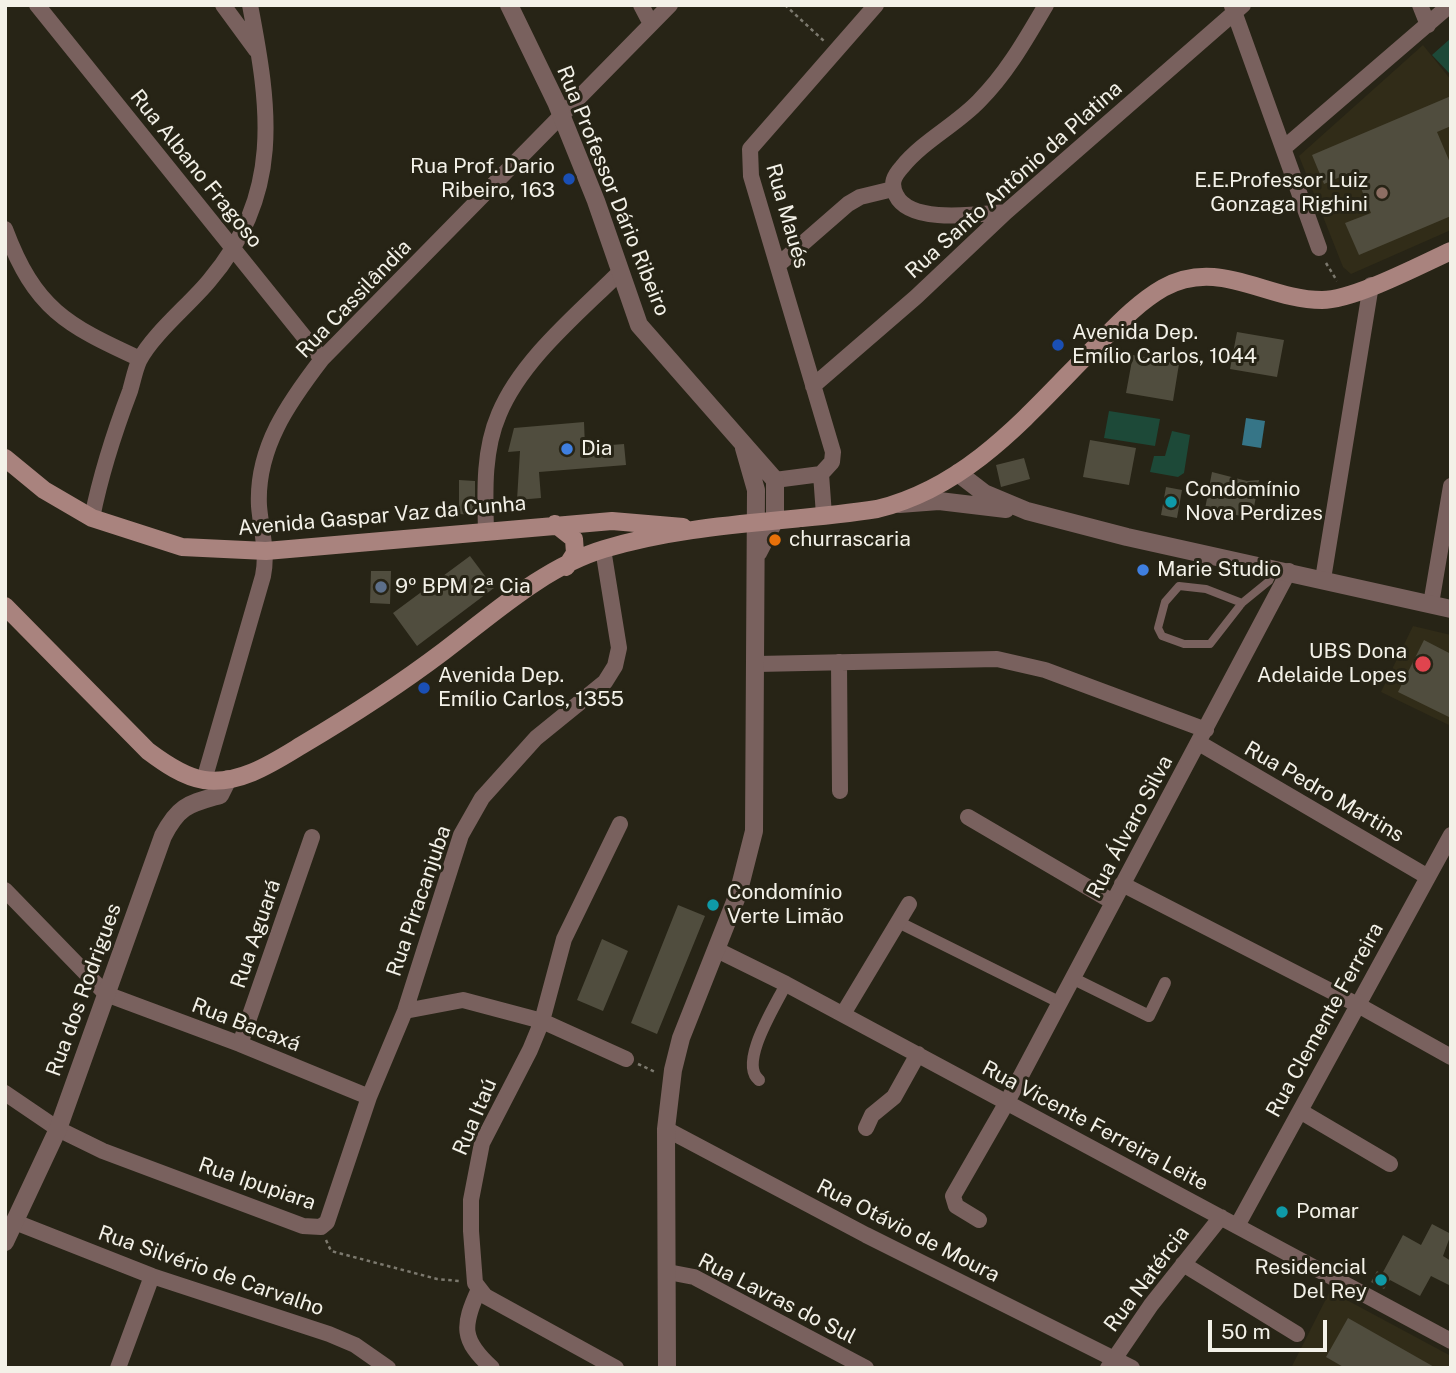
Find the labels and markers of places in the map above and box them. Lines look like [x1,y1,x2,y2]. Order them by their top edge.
place label: Rua Prof. Dario Ribeiro, 163 [410,154,555,204]
place label: E.E.Professor Luiz Gonzaga Righini [1194,168,1368,218]
marker: Rua Prof. Dario Ribeiro, 163 [561,171,577,187]
marker: E.E.Professor Luiz Gonzaga Righini [1374,185,1390,201]
place label: Avenida Dep. Emílio Carlos, 1044 [1072,320,1257,370]
marker: Avenida Dep. Emílio Carlos, 1044 [1050,337,1066,353]
place label: Dia [581,436,612,462]
marker: Dia [559,441,575,457]
place label: Condomínio Nova Perdizes [1185,477,1323,527]
marker: Condomínio Nova Perdizes [1163,494,1179,510]
place label: churrascaria [789,527,911,553]
marker: churrascaria [767,532,783,548]
place label: Marie Studio [1157,557,1281,583]
marker: Marie Studio [1135,562,1151,578]
place label: 9º BPM 2ª Cia [395,574,531,600]
marker: 9º BPM 2ª Cia [373,579,389,595]
place label: UBS Dona Adelaide Lopes [1257,639,1407,689]
marker: UBS Dona Adelaide Lopes [1413,654,1433,674]
place label: Avenida Dep. Emílio Carlos, 1355 [438,663,624,713]
marker: Avenida Dep. Emílio Carlos, 1355 [416,680,432,696]
place label: Condomínio Verte Limão [727,880,844,930]
marker: Condomínio Verte Limão [705,897,721,913]
place label: Pomar [1296,1199,1359,1225]
marker: Pomar [1274,1204,1290,1220]
place label: Residencial Del Rey [1255,1255,1367,1305]
marker: Residencial Del Rey [1373,1272,1389,1288]

